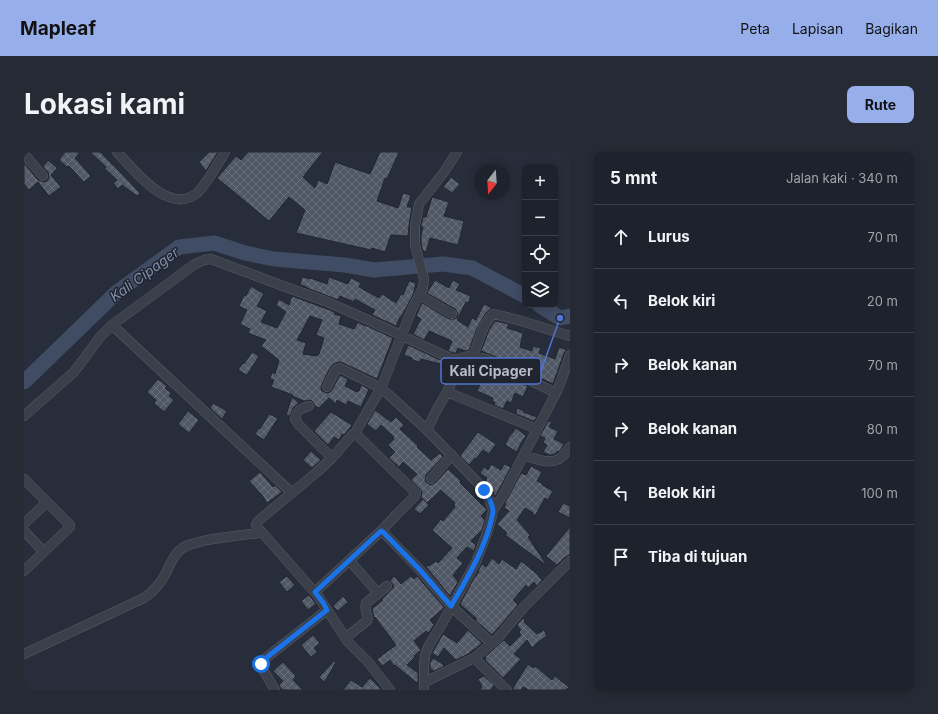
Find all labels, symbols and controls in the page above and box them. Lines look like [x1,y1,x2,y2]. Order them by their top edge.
text: Mapleaf [20,17,96,40]
text: Peta [740,20,770,37]
text: Lapisan [792,20,843,37]
text: Bagikan [865,20,918,37]
button: Rute [847,86,914,123]
text: Lokasi kami [24,87,185,121]
north arrow [474,164,510,200]
map controls [522,164,558,308]
button: + [522,164,558,200]
text: 5 mnt [610,168,657,188]
text: Jalan kaki · 340 m [786,170,898,186]
button: − [522,200,558,236]
icon: ahead [610,226,632,248]
text: Lurus [648,227,690,246]
text: 70 m [868,229,898,245]
button: locate [522,236,558,272]
water label: Kali Cipager [106,243,182,305]
button: layers [522,272,558,308]
icon: left [610,290,632,312]
text: Belok kiri [648,291,715,310]
text: 20 m [867,293,898,309]
icon: right [610,354,632,376]
text: Belok kanan [648,355,737,374]
text: 70 m [868,357,898,373]
callout: Kali Cipager [441,358,541,384]
text: Kali Cipager [449,362,533,379]
icon: right [610,418,632,440]
text: Belok kanan [648,419,737,438]
text: 80 m [867,421,898,437]
route end [475,481,493,499]
icon: left [610,482,632,504]
text: Belok kiri [648,483,715,502]
text: 100 m [861,485,898,501]
icon: arrive [610,546,632,568]
text: Tiba di tujuan [648,547,747,566]
route start [252,655,270,673]

